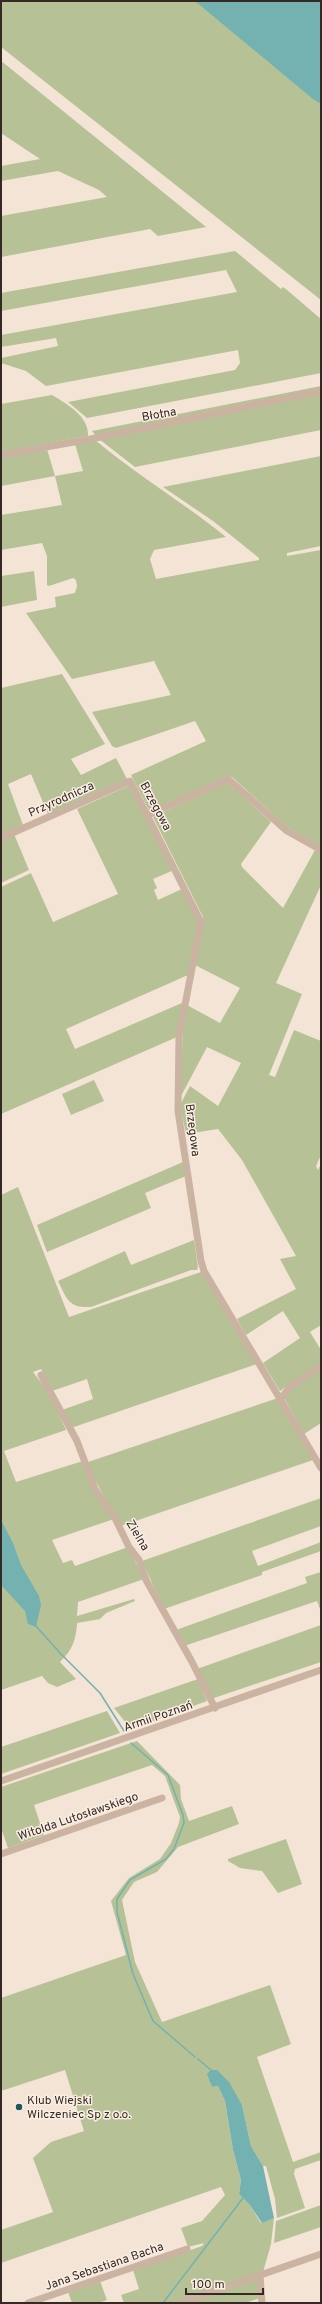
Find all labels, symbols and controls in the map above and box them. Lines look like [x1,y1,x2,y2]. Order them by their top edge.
street label: Błotna [141,404,178,426]
street label: Przyrodnicza [26,778,97,822]
street label: Brzegowa [136,779,175,834]
street label: Brzegowa [181,1103,203,1157]
street label: Zielna [122,1517,153,1554]
street label: Armii Poznań [122,1698,195,1736]
street label: Witolda Lutosławskiego [16,1789,141,1845]
place label: Klub Wiejski Wilczeniec Sp z o.o. [27,2093,131,2123]
marker: Klub Wiejski Wilczeniec Sp z o.o. [14,2102,24,2112]
street label: Jana Sebastiana Bacha [43,2239,166,2295]
scale bar [186,2270,263,2296]
text: 100 m [192,2277,225,2293]

